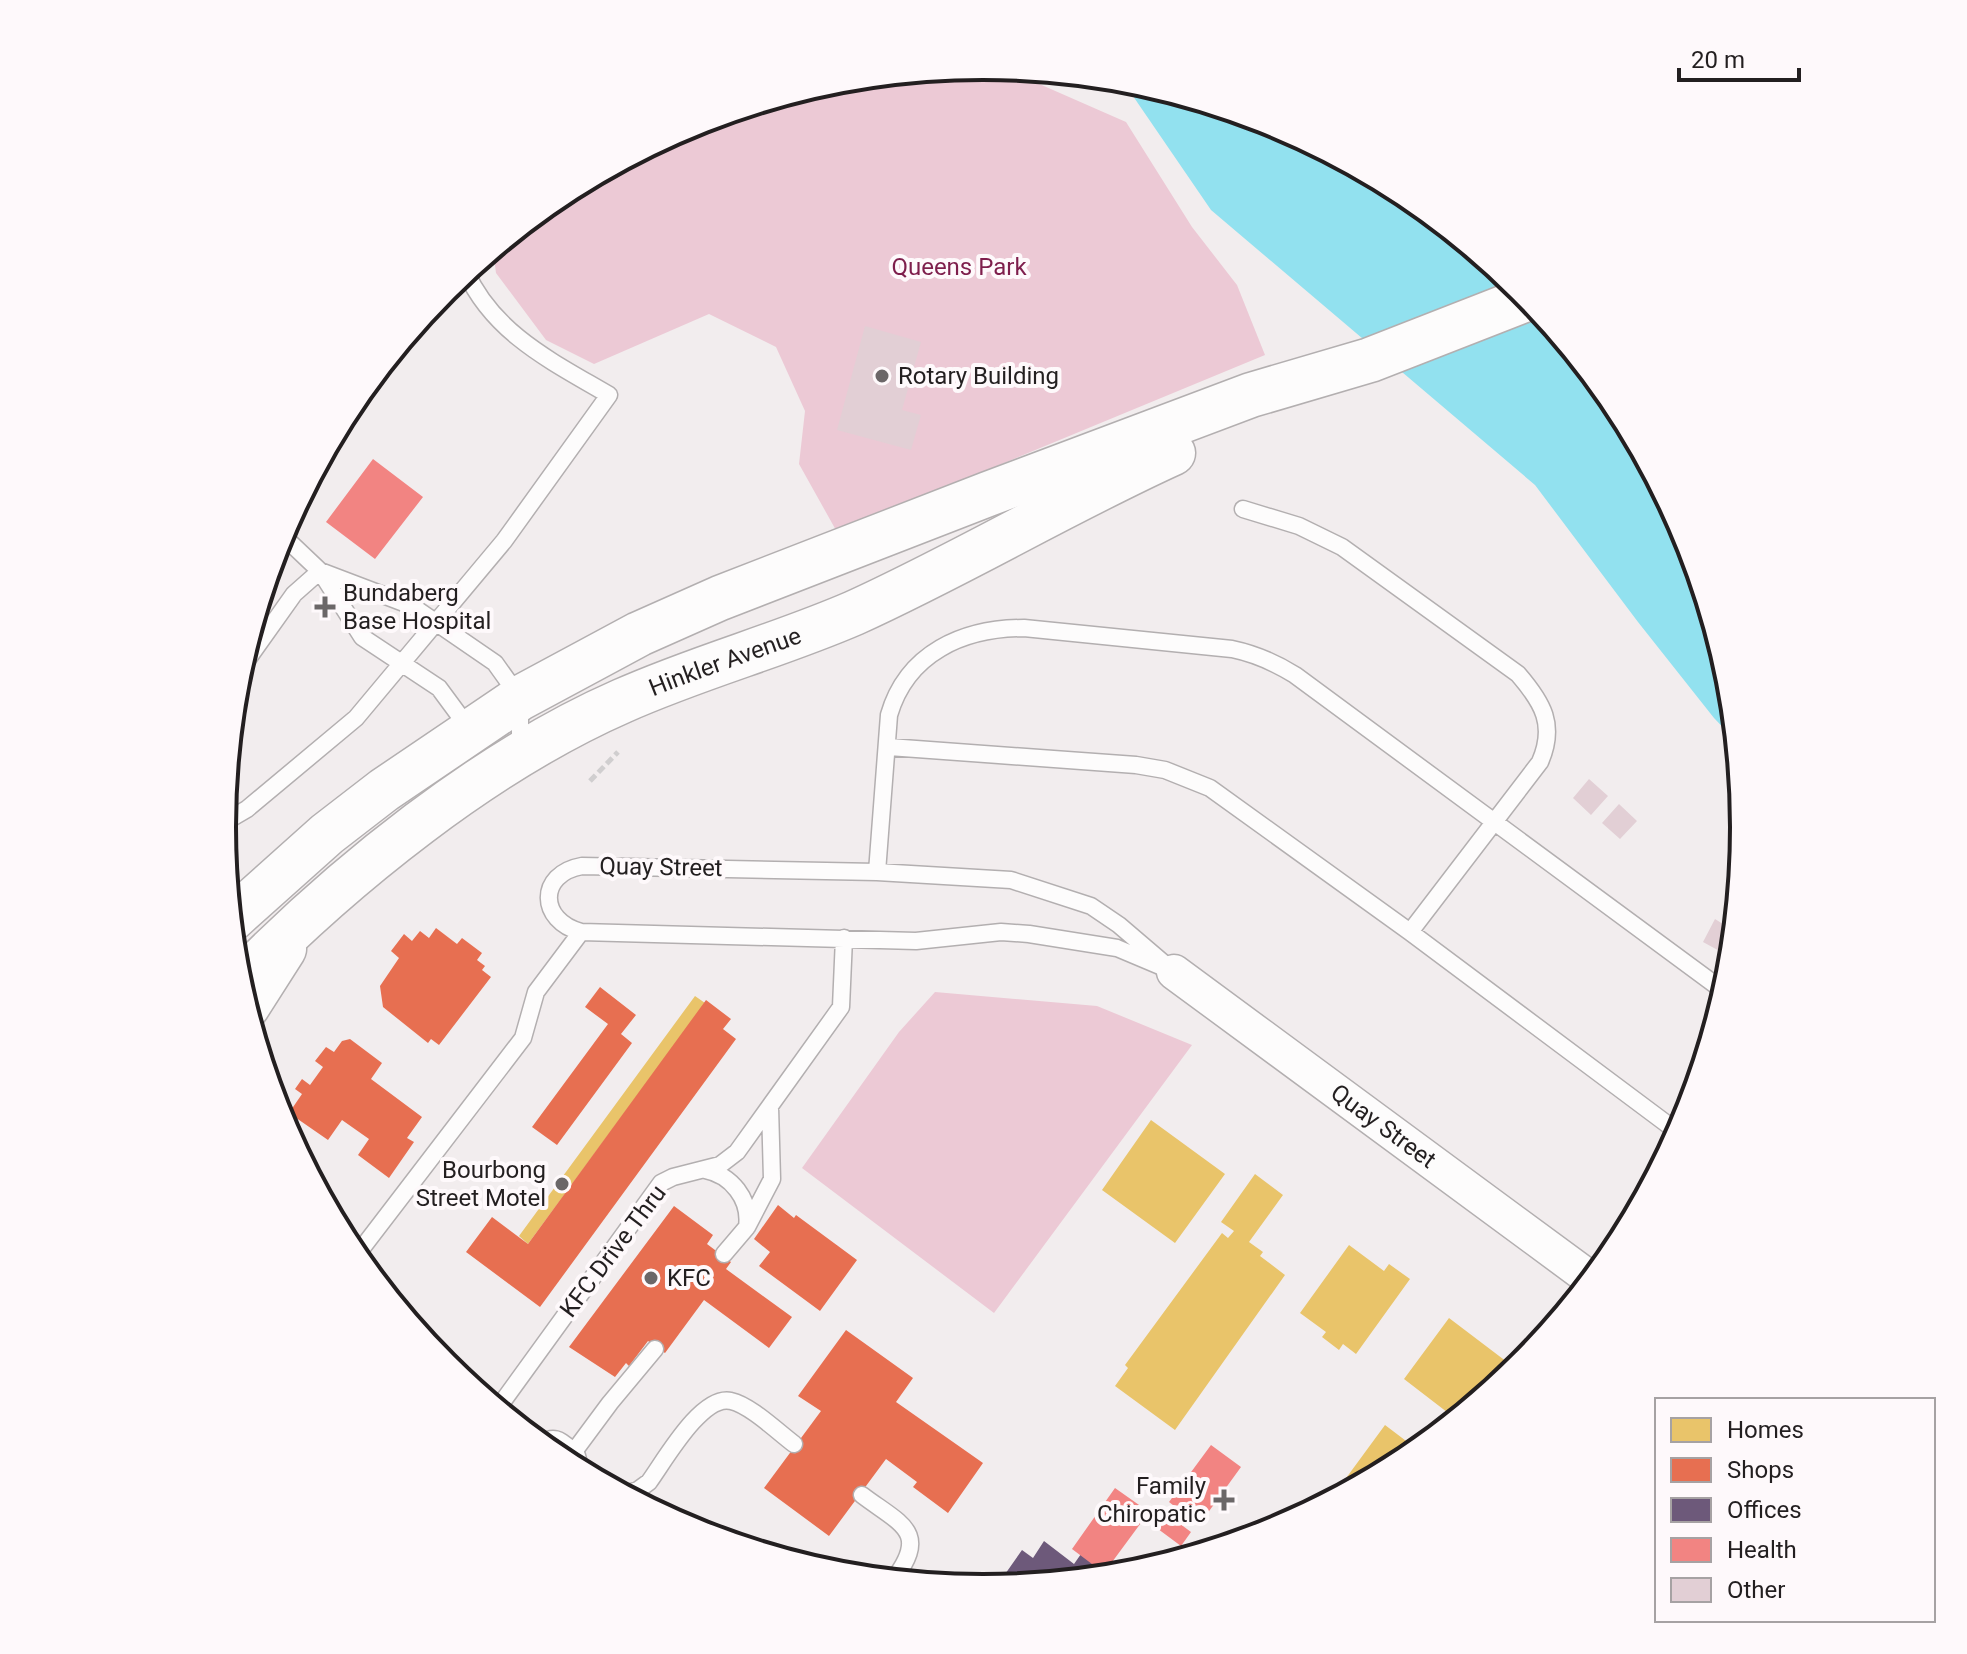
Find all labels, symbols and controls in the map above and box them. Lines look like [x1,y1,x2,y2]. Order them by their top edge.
scale bar [1679,32,1799,82]
text: 20 m [1691,46,1745,74]
park label: Queens Park [891,253,1027,281]
place label: Rotary Building [898,362,1059,390]
marker: Rotary Building [873,367,891,385]
place label: Bundaberg Base Hospital [343,579,491,635]
marker: Bundaberg Base Hospital [314,596,336,618]
street label: Hinkler Avenue [645,621,805,702]
street label: Quay Street [599,852,723,882]
street label: Quay Street [1325,1078,1441,1174]
place label: Bourbong Street Motel [416,1156,546,1212]
marker: Bourbong Street Motel [553,1175,571,1193]
street label: KFC Drive Thru [554,1179,672,1323]
place label: KFC [667,1264,711,1292]
marker: KFC [642,1269,660,1287]
legend [1655,1398,1935,1622]
text: Homes [1727,1416,1804,1444]
text: Shops [1727,1456,1794,1484]
place label: Family Chiropatic [1097,1472,1207,1528]
marker: Family Chiropatic [1213,1489,1235,1511]
text: Offices [1727,1496,1802,1524]
text: Health [1727,1536,1797,1564]
text: Other [1727,1576,1785,1604]

